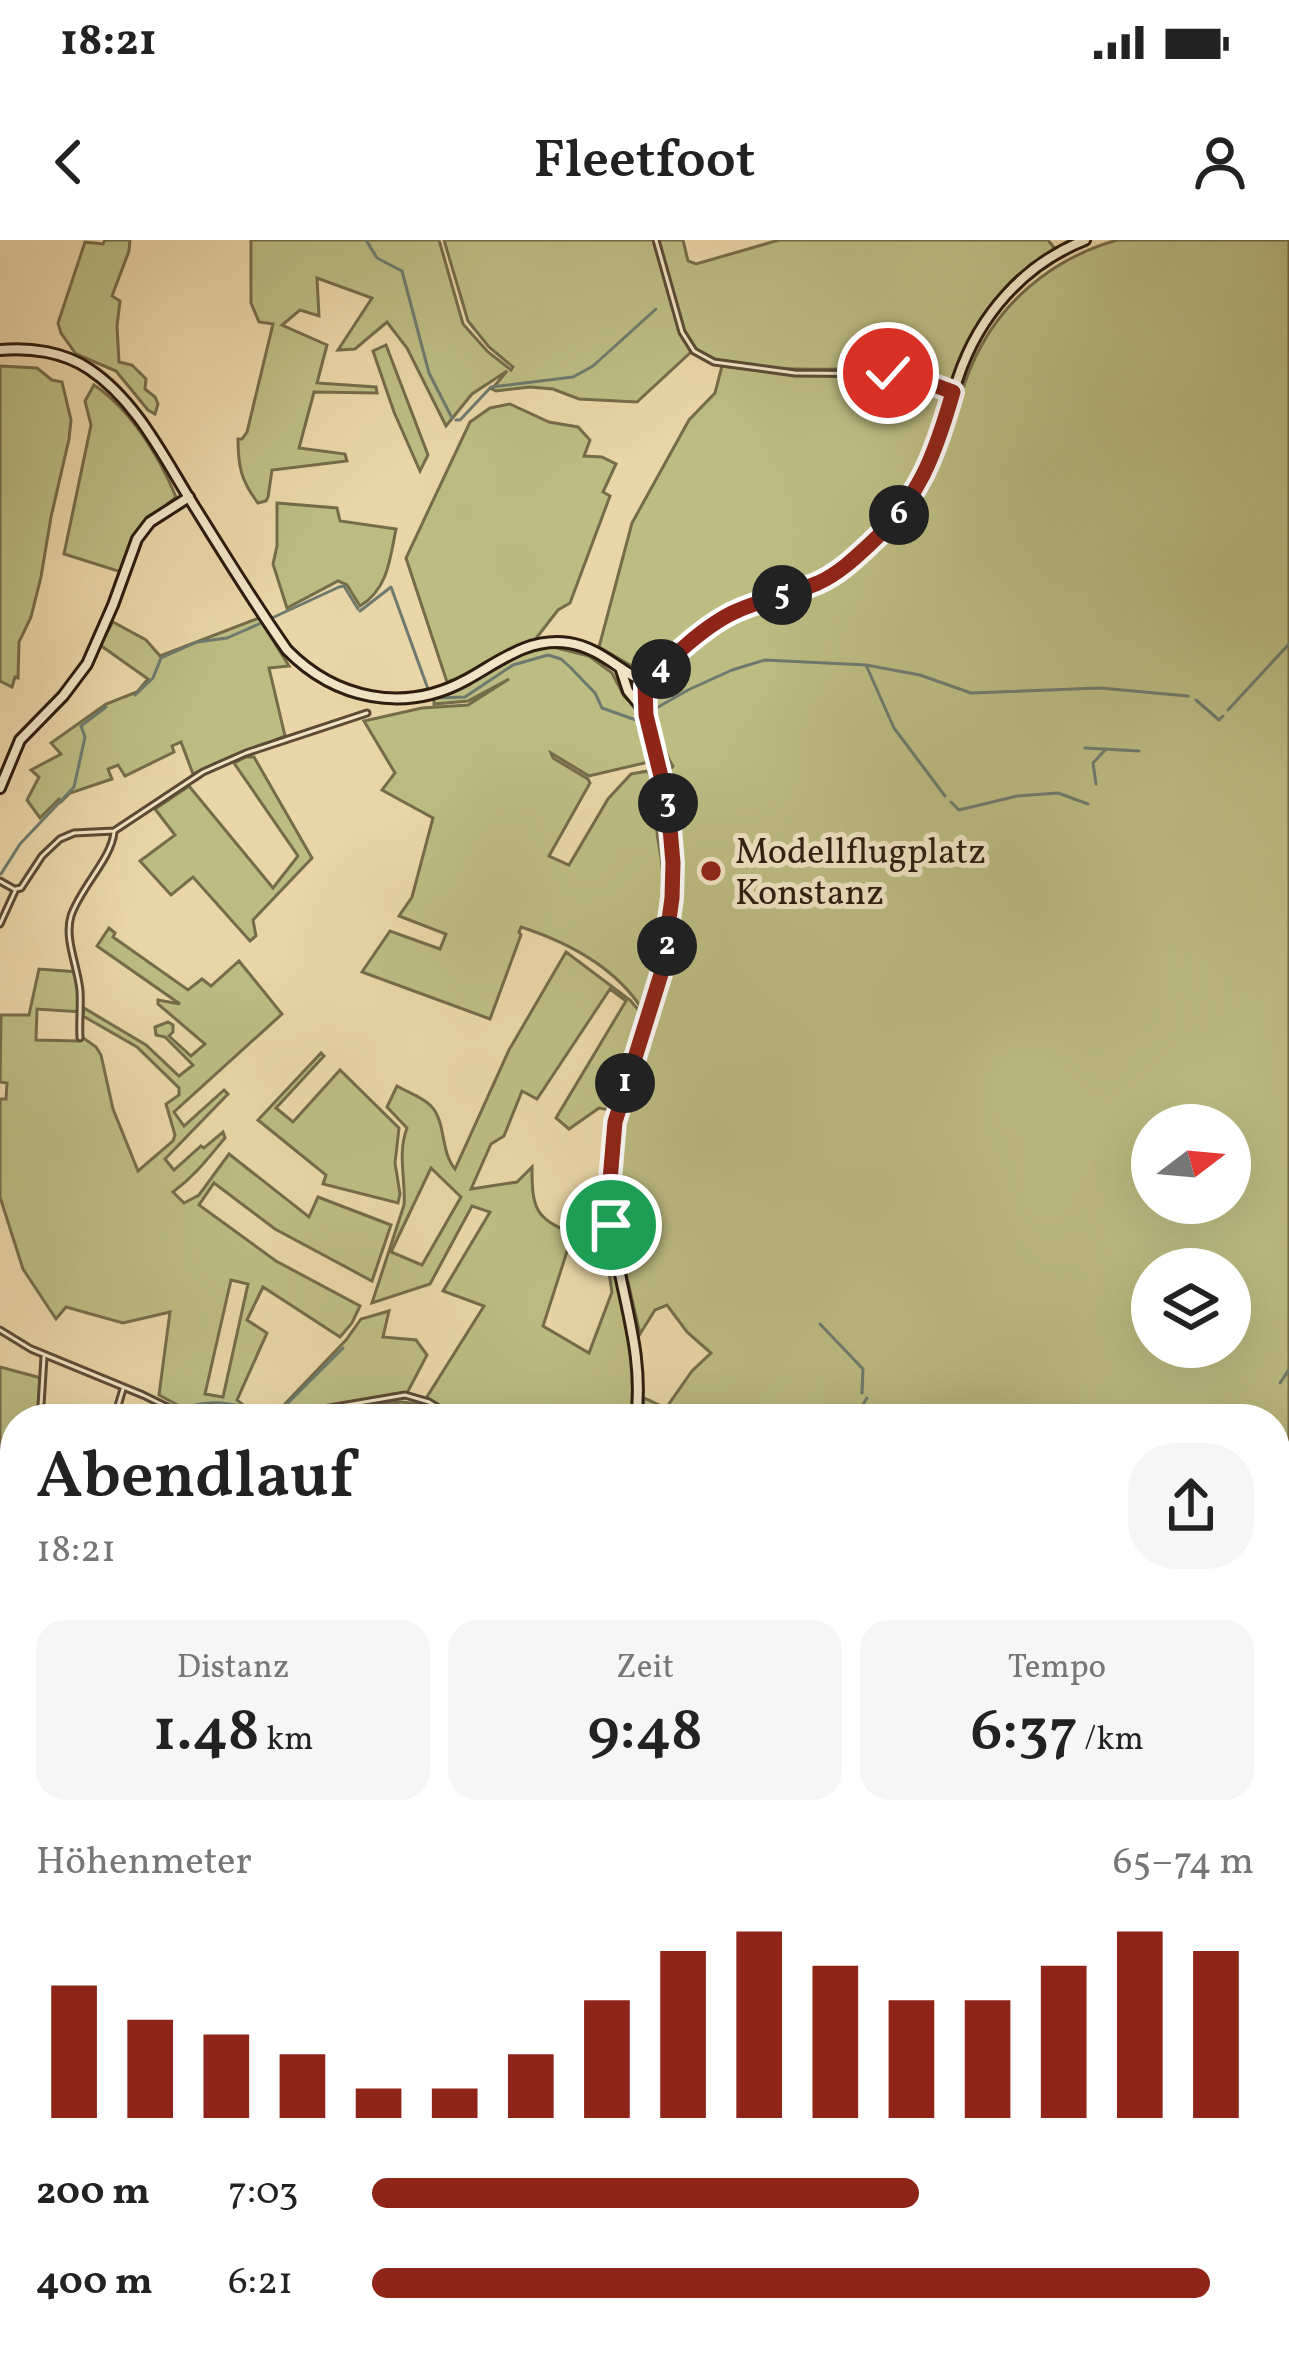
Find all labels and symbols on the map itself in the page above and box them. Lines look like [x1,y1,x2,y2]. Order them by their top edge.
pin [837,322,939,424]
pin: 6 [869,485,929,545]
pin: 5 [752,565,812,625]
pin: 4 [631,639,691,699]
pin: 3 [638,773,698,833]
place label: Modellflugplatz Konstanz [735,829,986,920]
marker: Modellflugplatz Konstanz [698,858,724,884]
pin: 2 [637,916,697,976]
pin: 1 [595,1053,655,1113]
north arrow [1131,1104,1251,1224]
pin [560,1174,662,1276]

